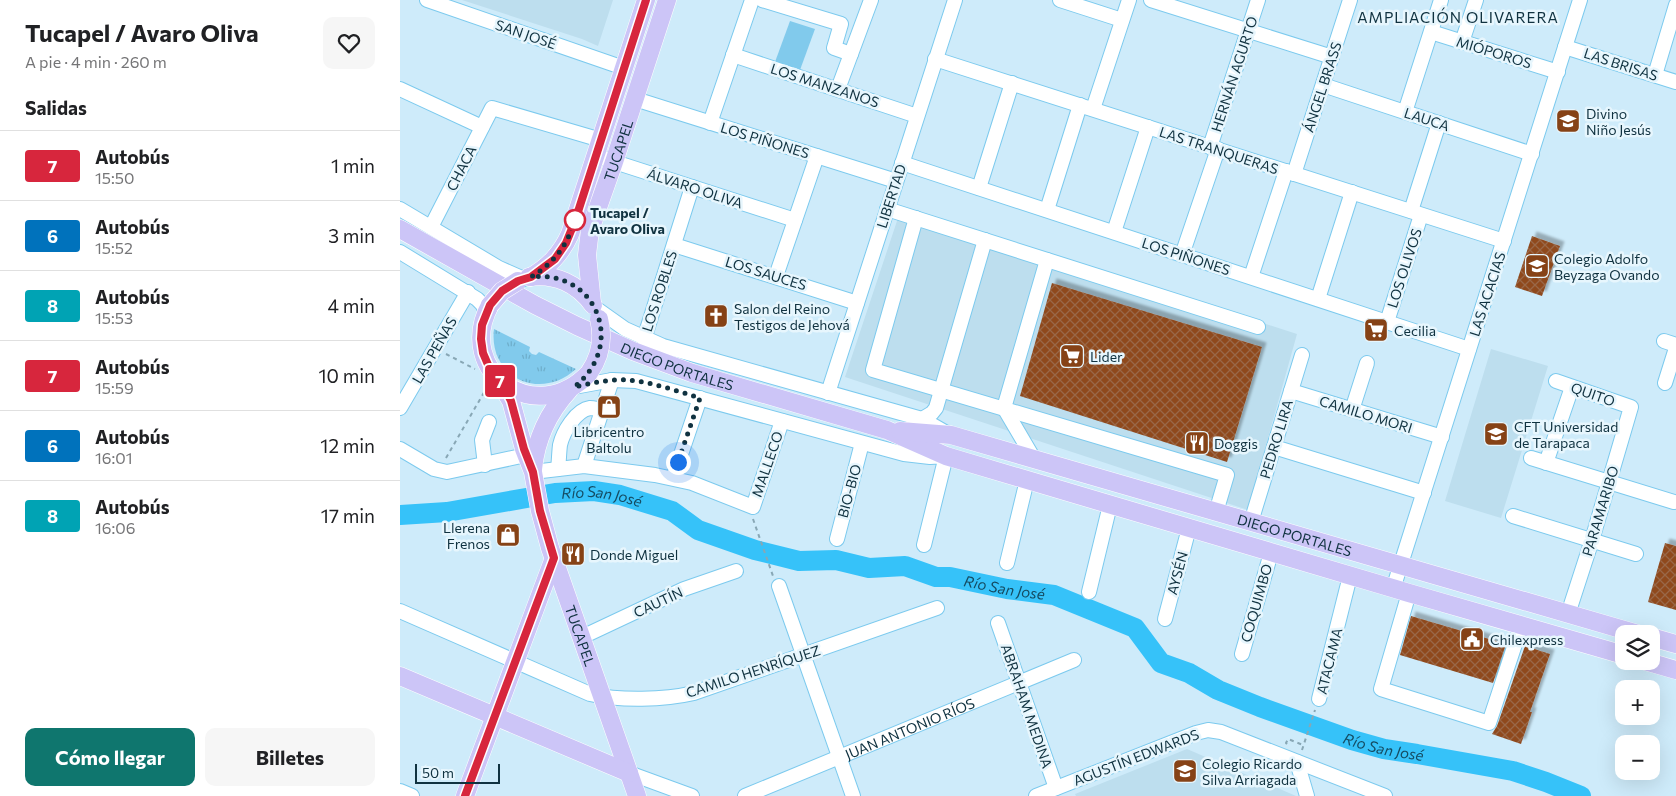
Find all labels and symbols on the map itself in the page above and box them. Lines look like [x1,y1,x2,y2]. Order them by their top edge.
district label: AMPLIACIÓN OLIVARERA [1357,7,1559,26]
street label: HERNÁN AGURTO [1207,14,1261,134]
street label: SAN JOSÉ [493,16,559,52]
street label: MIÓPOROS [1454,32,1534,72]
street label: ÁNGEL BRASS [1299,40,1345,134]
street label: LAS BRISAS [1582,44,1660,84]
street label: LOS MANZANOS [769,59,881,111]
street label: LAUCA [1402,104,1452,134]
place label: Divino Niño Jesús [1586,105,1651,138]
school or university icon: Divino Niño Jesús [1555,108,1581,134]
street label: TUCAPEL [600,117,636,183]
street label: LOS PIÑONES [719,118,811,162]
street label: LAS TRANQUERAS [1157,123,1281,177]
street label: CHACA [442,142,480,194]
street label: LIBERTAD [873,162,909,230]
street label: ÁLVARO OLIVA [645,165,745,212]
place label: Tucapel / Avaro Oliva [590,204,665,237]
marker: Tucapel / Avaro Oliva [564,209,586,231]
street label: LOS OLIVOS [1383,226,1425,310]
street label: LOS PIÑONES [1140,234,1232,278]
street label: LOS ROBLES [638,248,680,334]
street label: LAS ACACIAS [1465,250,1509,338]
place label: Colegio Adolfo Beyzaga Ovando [1554,250,1660,283]
street label: LOS SAUCES [723,253,809,293]
school or university icon: Colegio Adolfo Beyzaga Ovando [1524,253,1550,279]
place label: Salon del Reino Testigos de Jehová [734,300,850,333]
church icon: Salon del Reino Testigos de Jehová [703,303,729,329]
street label: LAS PEÑAS [408,314,460,386]
supermarket icon: Cecilia [1363,317,1389,343]
place label: Cecilia [1394,322,1436,339]
street label: DIEGO PORTALES [618,338,736,393]
supermarket icon: Lider [1059,343,1085,369]
place label: Lider [1090,348,1123,365]
line badge: 7 [484,365,516,397]
street label: QUITO [1569,379,1617,409]
street label: CAMILO MORI [1317,392,1415,436]
shop icon: Libricentro Baltolu [596,394,622,420]
street label: PEDRO LIRA [1256,397,1296,481]
place label: CFT Universidad de Tarapaca [1514,418,1618,451]
school or university icon: CFT Universidad de Tarapaca [1483,421,1509,447]
place label: Libricentro Baltolu [574,423,644,456]
street label: MALLECO [748,429,786,499]
restaurant icon: Doggis [1184,430,1210,456]
place label: Doggis [1214,435,1258,452]
your location [666,450,691,475]
street label: BIO-BIO [834,462,864,520]
street label: PARAMARIBO [1578,464,1622,558]
water label: Río San José [561,482,645,511]
street label: DIEGO PORTALES [1236,510,1354,559]
place label: Llerena Frenos [443,519,490,552]
shop icon: Llerena Frenos [495,522,521,548]
restaurant icon: Donde Miguel [560,541,586,567]
place label: Donde Miguel [590,546,678,563]
street label: AYSÉN [1163,549,1191,597]
street label: COQUIMBO [1237,562,1275,644]
water label: Río San José [963,571,1047,603]
street label: CAUTÍN [631,583,685,621]
street label: TUCAPEL [562,603,599,668]
street label: ATACAMA [1313,626,1346,696]
public building icon: Chilexpress [1459,626,1485,652]
place label: Chilexpress [1490,631,1563,648]
street label: CAMILO HENRÍQUEZ [684,641,822,701]
street label: ABRAHAM MEDINA [998,642,1056,771]
street label: JUAN ANTONIO RÍOS [842,694,977,762]
street label: AGUSTÍN EDWARDS [1071,725,1201,789]
water label: Río San José [1341,729,1426,764]
place label: Colegio Ricardo Silva Arriagada [1202,755,1302,788]
school or university icon: Colegio Ricardo Silva Arriagada [1172,758,1198,784]
scale bar [415,761,500,784]

